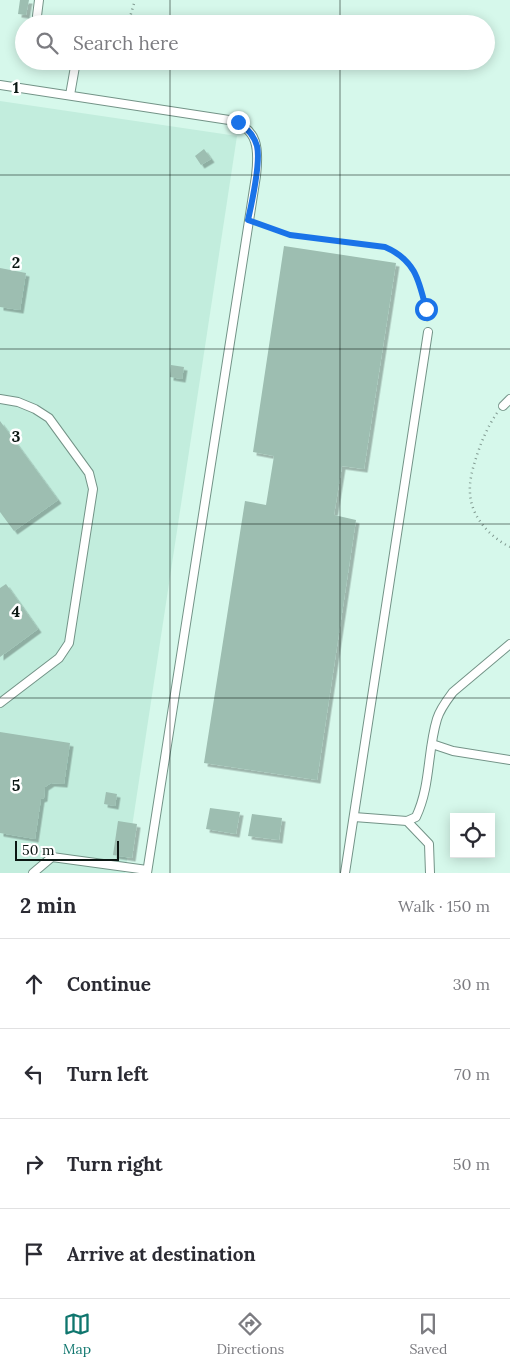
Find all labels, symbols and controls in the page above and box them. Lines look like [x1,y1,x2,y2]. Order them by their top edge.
search box [15,15,495,70]
icon: search [33,29,61,57]
text: Search here [73,31,179,55]
text: 1 [13,77,19,97]
route end [227,111,250,134]
text: 2 [12,252,20,272]
route start [415,298,438,321]
text: 3 [12,426,21,446]
text: 4 [12,601,21,621]
text: 5 [12,775,21,795]
map controls [450,813,495,858]
button: locate [450,813,495,858]
scale bar [15,838,119,861]
text: 50 m [22,841,55,859]
text: 2 min [20,892,76,919]
text: Walk · 150 m [398,896,490,916]
icon: ahead [20,970,48,998]
text: Continue [67,972,151,996]
text: 30 m [453,974,490,994]
icon: left [20,1060,48,1088]
text: Turn left [67,1062,148,1086]
text: 70 m [454,1064,490,1084]
icon: right [20,1150,48,1178]
text: Turn right [67,1152,163,1176]
text: 50 m [453,1154,490,1174]
icon: arrive [20,1240,48,1268]
text: Arrive at destination [67,1242,256,1266]
tab: Map [63,1310,91,1358]
tab: Directions [216,1310,284,1358]
tab: Saved [409,1310,447,1358]

